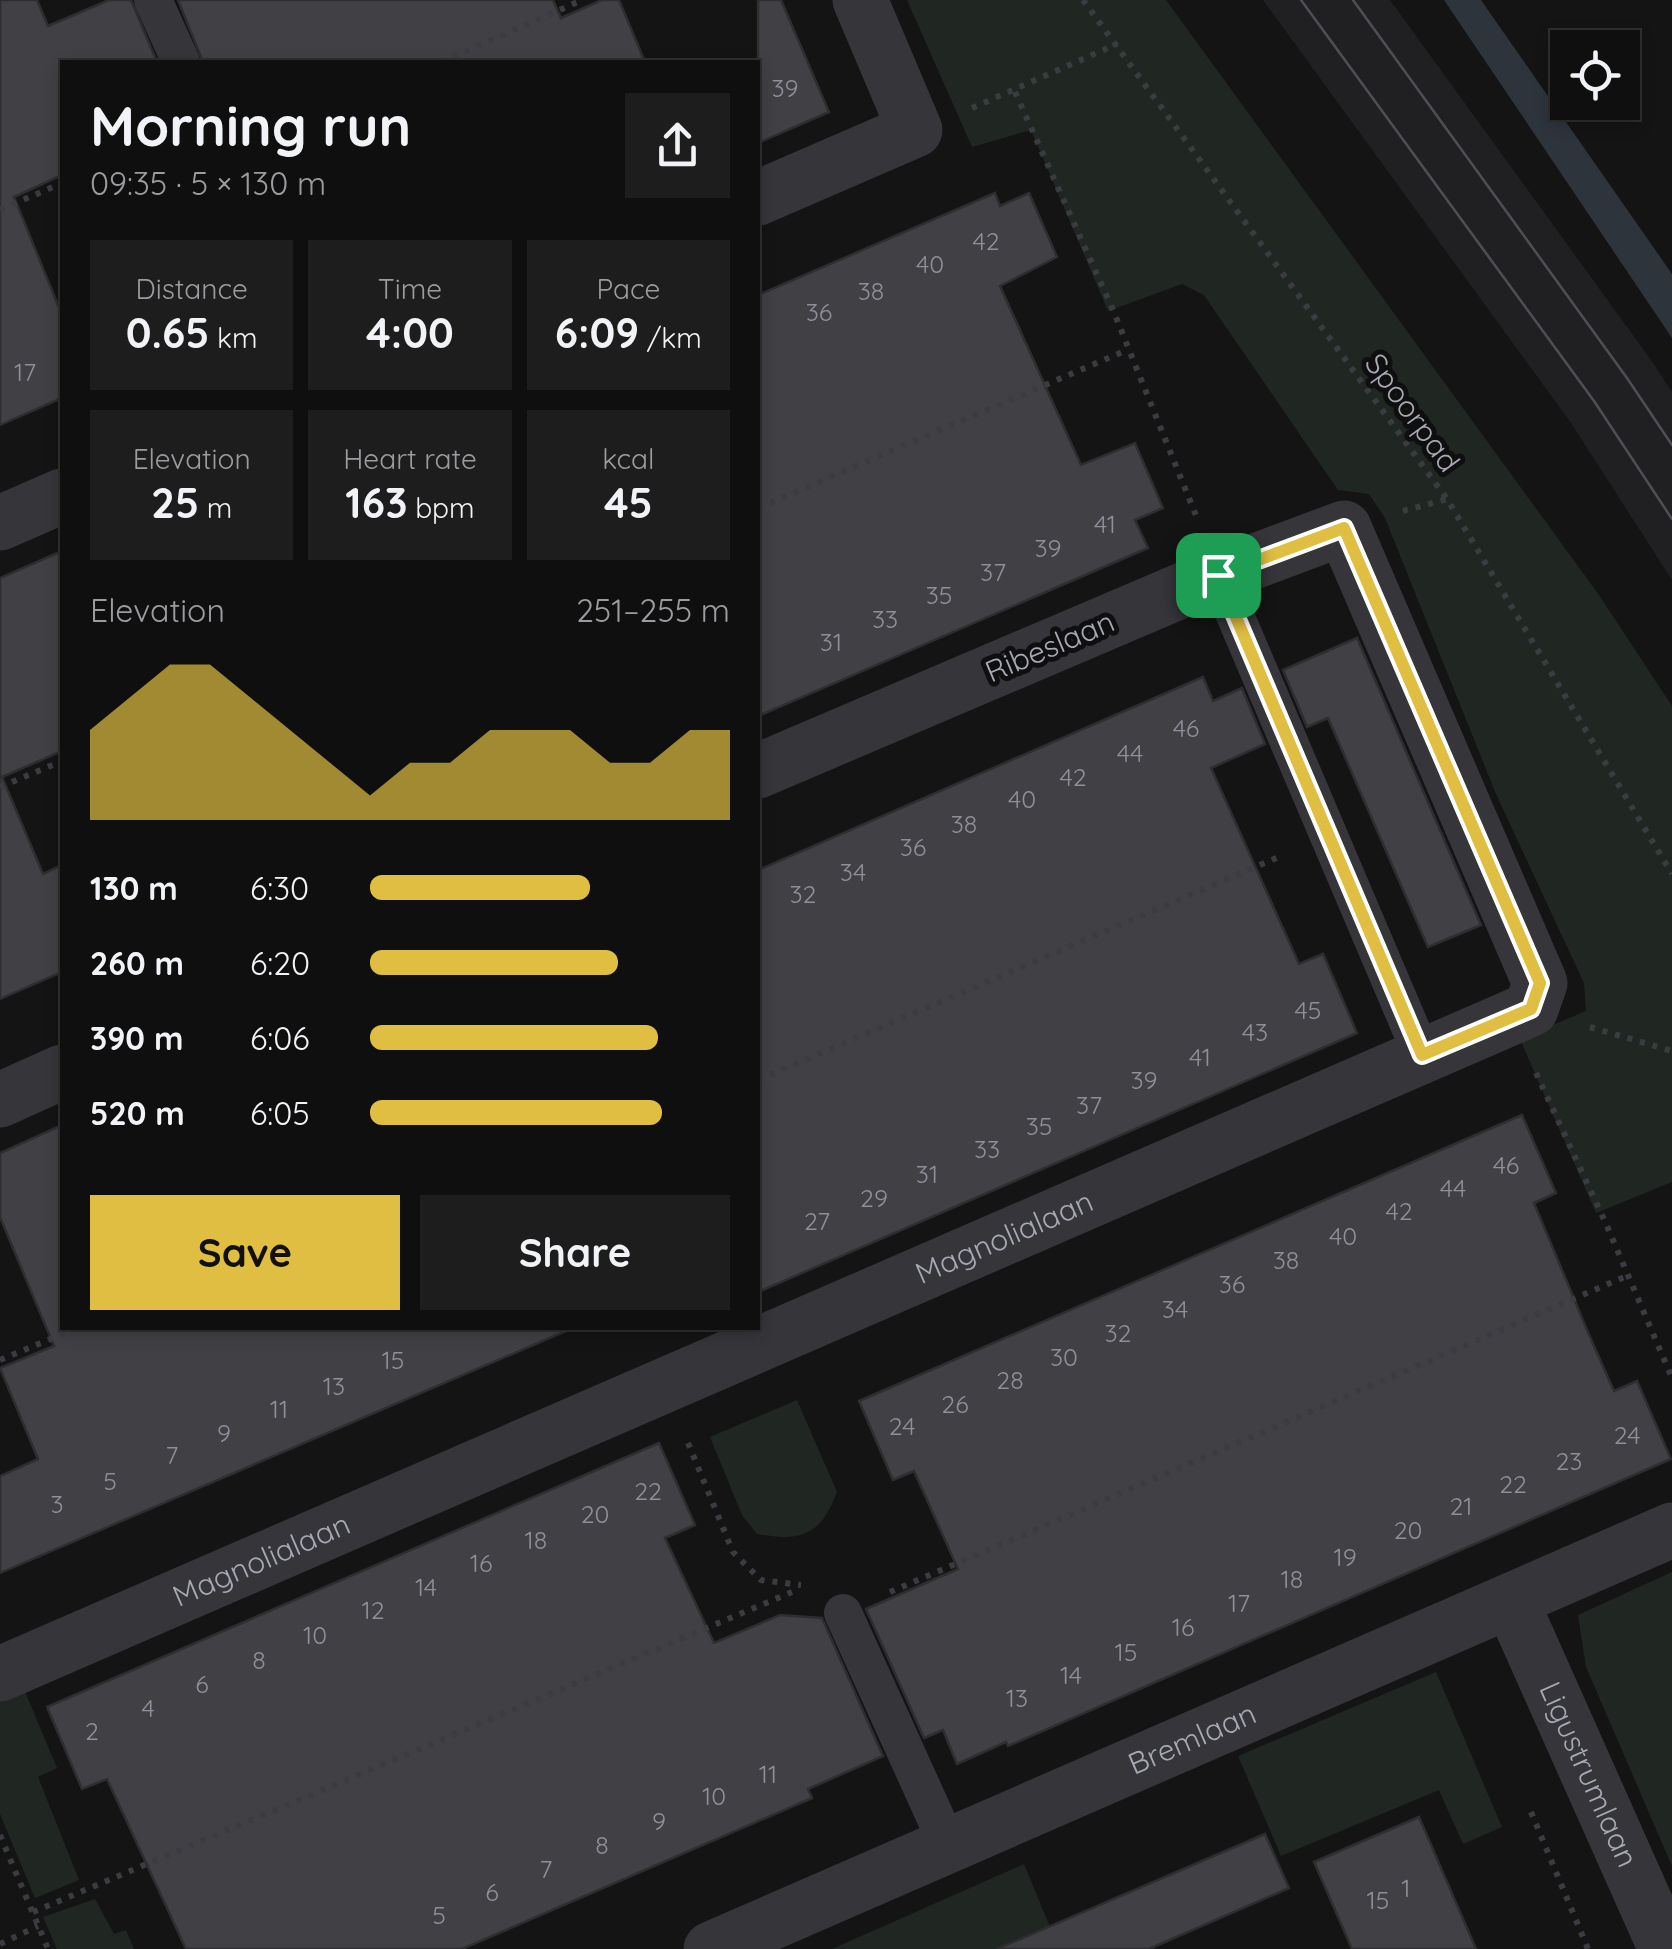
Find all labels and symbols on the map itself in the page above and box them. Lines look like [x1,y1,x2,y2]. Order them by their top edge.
house number: 39 [771,72,799,103]
house number: 42 [972,225,1000,256]
house number: 40 [916,248,944,279]
house number: 38 [858,275,884,306]
house number: 36 [806,296,832,327]
street label: Spoorpad [1357,346,1469,479]
house number: 17 [14,356,36,387]
house number: 41 [1094,508,1116,539]
house number: 39 [1034,532,1062,563]
pin [1176,533,1261,618]
house number: 37 [980,556,1006,587]
house number: 35 [926,579,952,610]
street label: Ribeslaan [979,602,1120,690]
house number: 33 [872,603,898,634]
house number: 31 [820,626,842,657]
house number: 46 [1173,712,1199,743]
house number: 44 [1117,737,1143,768]
house number: 42 [1059,761,1087,792]
house number: 40 [1008,783,1036,814]
house number: 38 [951,808,977,839]
house number: 36 [900,831,926,862]
house number: 34 [840,856,866,887]
house number: 32 [790,878,816,909]
house number: 45 [1295,994,1322,1025]
house number: 43 [1242,1016,1268,1047]
house number: 41 [1189,1041,1211,1072]
house number: 39 [1130,1064,1158,1095]
house number: 37 [1076,1089,1102,1120]
house number: 35 [1026,1110,1052,1141]
house number: 33 [974,1133,1000,1164]
house number: 46 [1493,1149,1519,1180]
house number: 31 [916,1158,938,1189]
house number: 44 [1440,1172,1466,1203]
house number: 29 [860,1182,888,1213]
street label: Magnolialaan [909,1182,1098,1292]
house number: 42 [1385,1195,1413,1226]
house number: 27 [804,1205,830,1236]
house number: 40 [1329,1220,1357,1251]
house number: 38 [1273,1244,1299,1275]
house number: 36 [1219,1268,1245,1299]
house number: 34 [1162,1293,1188,1324]
house number: 32 [1105,1317,1131,1348]
house number: 30 [1050,1341,1078,1372]
house number: 15 [382,1344,404,1375]
house number: 28 [996,1364,1024,1395]
house number: 13 [323,1370,345,1401]
house number: 26 [941,1388,969,1419]
house number: 11 [270,1393,288,1424]
house number: 24 [889,1410,915,1441]
house number: 9 [217,1417,231,1448]
house number: 24 [1614,1419,1640,1450]
house number: 7 [166,1439,179,1470]
house number: 23 [1556,1445,1582,1476]
house number: 5 [103,1465,117,1496]
house number: 22 [1499,1468,1527,1499]
house number: 22 [634,1475,662,1506]
house number: 3 [50,1488,64,1519]
house number: 21 [1449,1490,1473,1521]
house number: 20 [581,1498,609,1529]
street label: Magnolialaan [166,1504,356,1615]
house number: 20 [1394,1514,1422,1545]
house number: 18 [525,1524,547,1555]
house number: 19 [1333,1541,1357,1572]
house number: 16 [470,1547,492,1578]
house number: 18 [1281,1563,1303,1594]
house number: 14 [415,1571,437,1602]
house number: 17 [1228,1587,1250,1618]
house number: 12 [361,1594,385,1625]
house number: 16 [1172,1611,1194,1642]
house number: 10 [303,1619,327,1650]
house number: 15 [1115,1636,1137,1667]
house number: 8 [252,1644,266,1675]
house number: 14 [1060,1659,1082,1690]
house number: 6 [195,1668,209,1699]
street label: Ligustrumlaan [1531,1675,1647,1873]
house number: 13 [1006,1682,1028,1713]
house number: 4 [141,1692,155,1723]
street label: Bremlaan [1122,1694,1262,1783]
house number: 2 [85,1715,99,1746]
house number: 11 [759,1758,777,1789]
house number: 10 [702,1780,726,1811]
house number: 9 [652,1805,666,1836]
house number: 8 [595,1829,609,1860]
house number: 7 [540,1853,553,1884]
house number: 1 [1401,1872,1411,1903]
house number: 6 [485,1876,499,1907]
house number: 15 [1367,1884,1389,1915]
house number: 5 [432,1899,446,1930]

